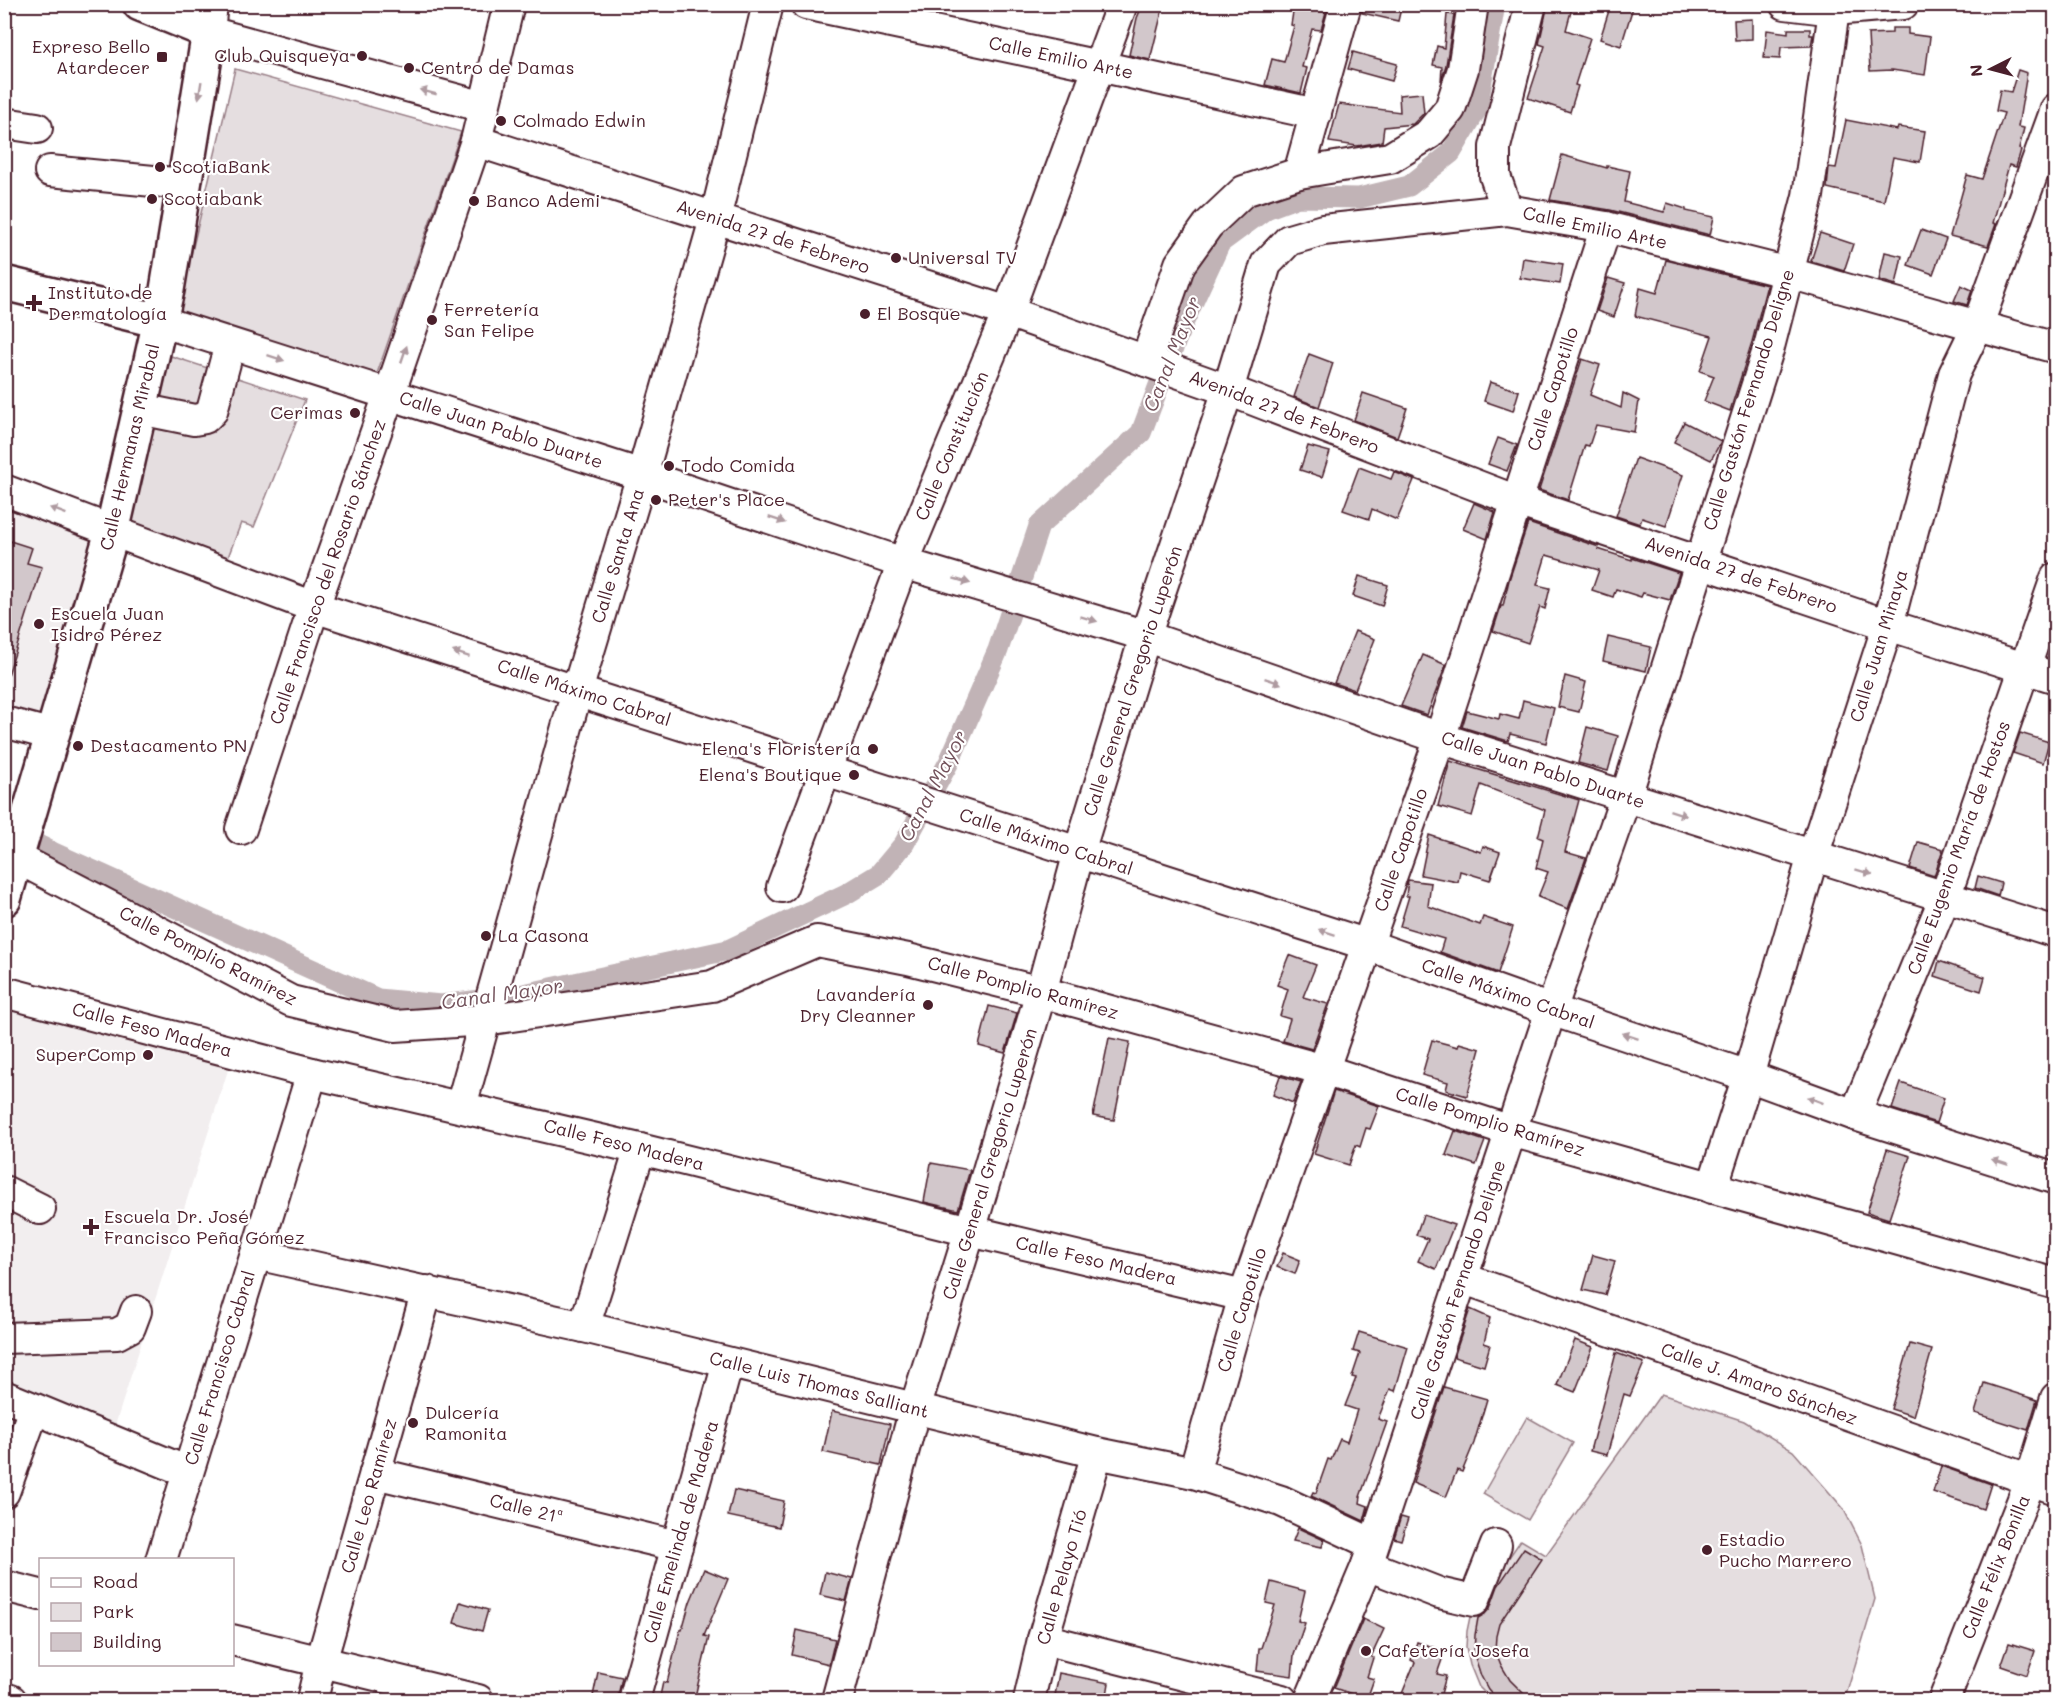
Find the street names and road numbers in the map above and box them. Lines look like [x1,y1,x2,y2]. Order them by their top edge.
street label: Calle Emilio Arte [987,30,1136,84]
street label: Avenida 27 de Febrero [674,193,873,279]
street label: Calle Emilio Arte [1521,200,1670,254]
street label: Calle Gastón Fernando Deligne [1697,266,1799,533]
street label: Calle Capotillo [1521,323,1583,454]
street label: Calle Hermanas Mirabal [94,341,165,553]
street label: Avenida 27 de Febrero [1186,364,1383,459]
street label: Calle Constitución [909,367,993,524]
street label: Calle Juan Pablo Duarte [396,385,606,473]
street label: Calle Francisco del Rosario Sánchez [263,416,391,727]
street label: Calle Santa Ana [585,485,649,626]
street label: Avenida 27 de Febrero [1642,530,1841,618]
street label: Calle General Gregorio Luperón [1077,542,1187,819]
street label: Calle Juan Minaya [1843,566,1913,725]
street label: Calle Máximo Cabral [494,653,674,731]
street label: Calle Eugenio María de Hostos [1901,717,2015,978]
street label: Calle Juan Pablo Duarte [1438,725,1648,813]
street label: Calle Capotillo [1368,784,1433,915]
street label: Calle Máximo Cabral [956,802,1136,880]
street label: Calle Pomplio Ramírez [115,900,301,1010]
street label: Calle Pomplio Ramírez [925,950,1121,1024]
street label: Calle Máximo Cabral [1419,952,1598,1034]
street label: Calle Feso Madera [70,996,235,1062]
street label: Calle General Gregorio Luperón [936,1025,1042,1303]
street label: Calle Pomplio Ramírez [1393,1081,1588,1161]
street label: Calle Feso Madera [541,1112,707,1176]
street label: Calle Gastón Fernando Deligne [1404,1157,1510,1423]
street label: Calle Feso Madera [1013,1230,1179,1290]
street label: Calle Capotillo [1211,1244,1271,1375]
street label: Calle Francisco Cabral [178,1267,260,1468]
street label: Calle J. Amaro Sánchez [1658,1336,1861,1430]
street label: Calle Luis Thomas Salliant [707,1345,931,1423]
street label: Calle Leo Ramírez [334,1416,402,1576]
street label: Calle Emelinda de Madera [637,1417,723,1646]
street label: Calle 21ª [487,1487,565,1529]
street label: Calle Félix Bonilla [1955,1491,2035,1642]
street label: Calle Pelayo Tió [1030,1506,1092,1647]

